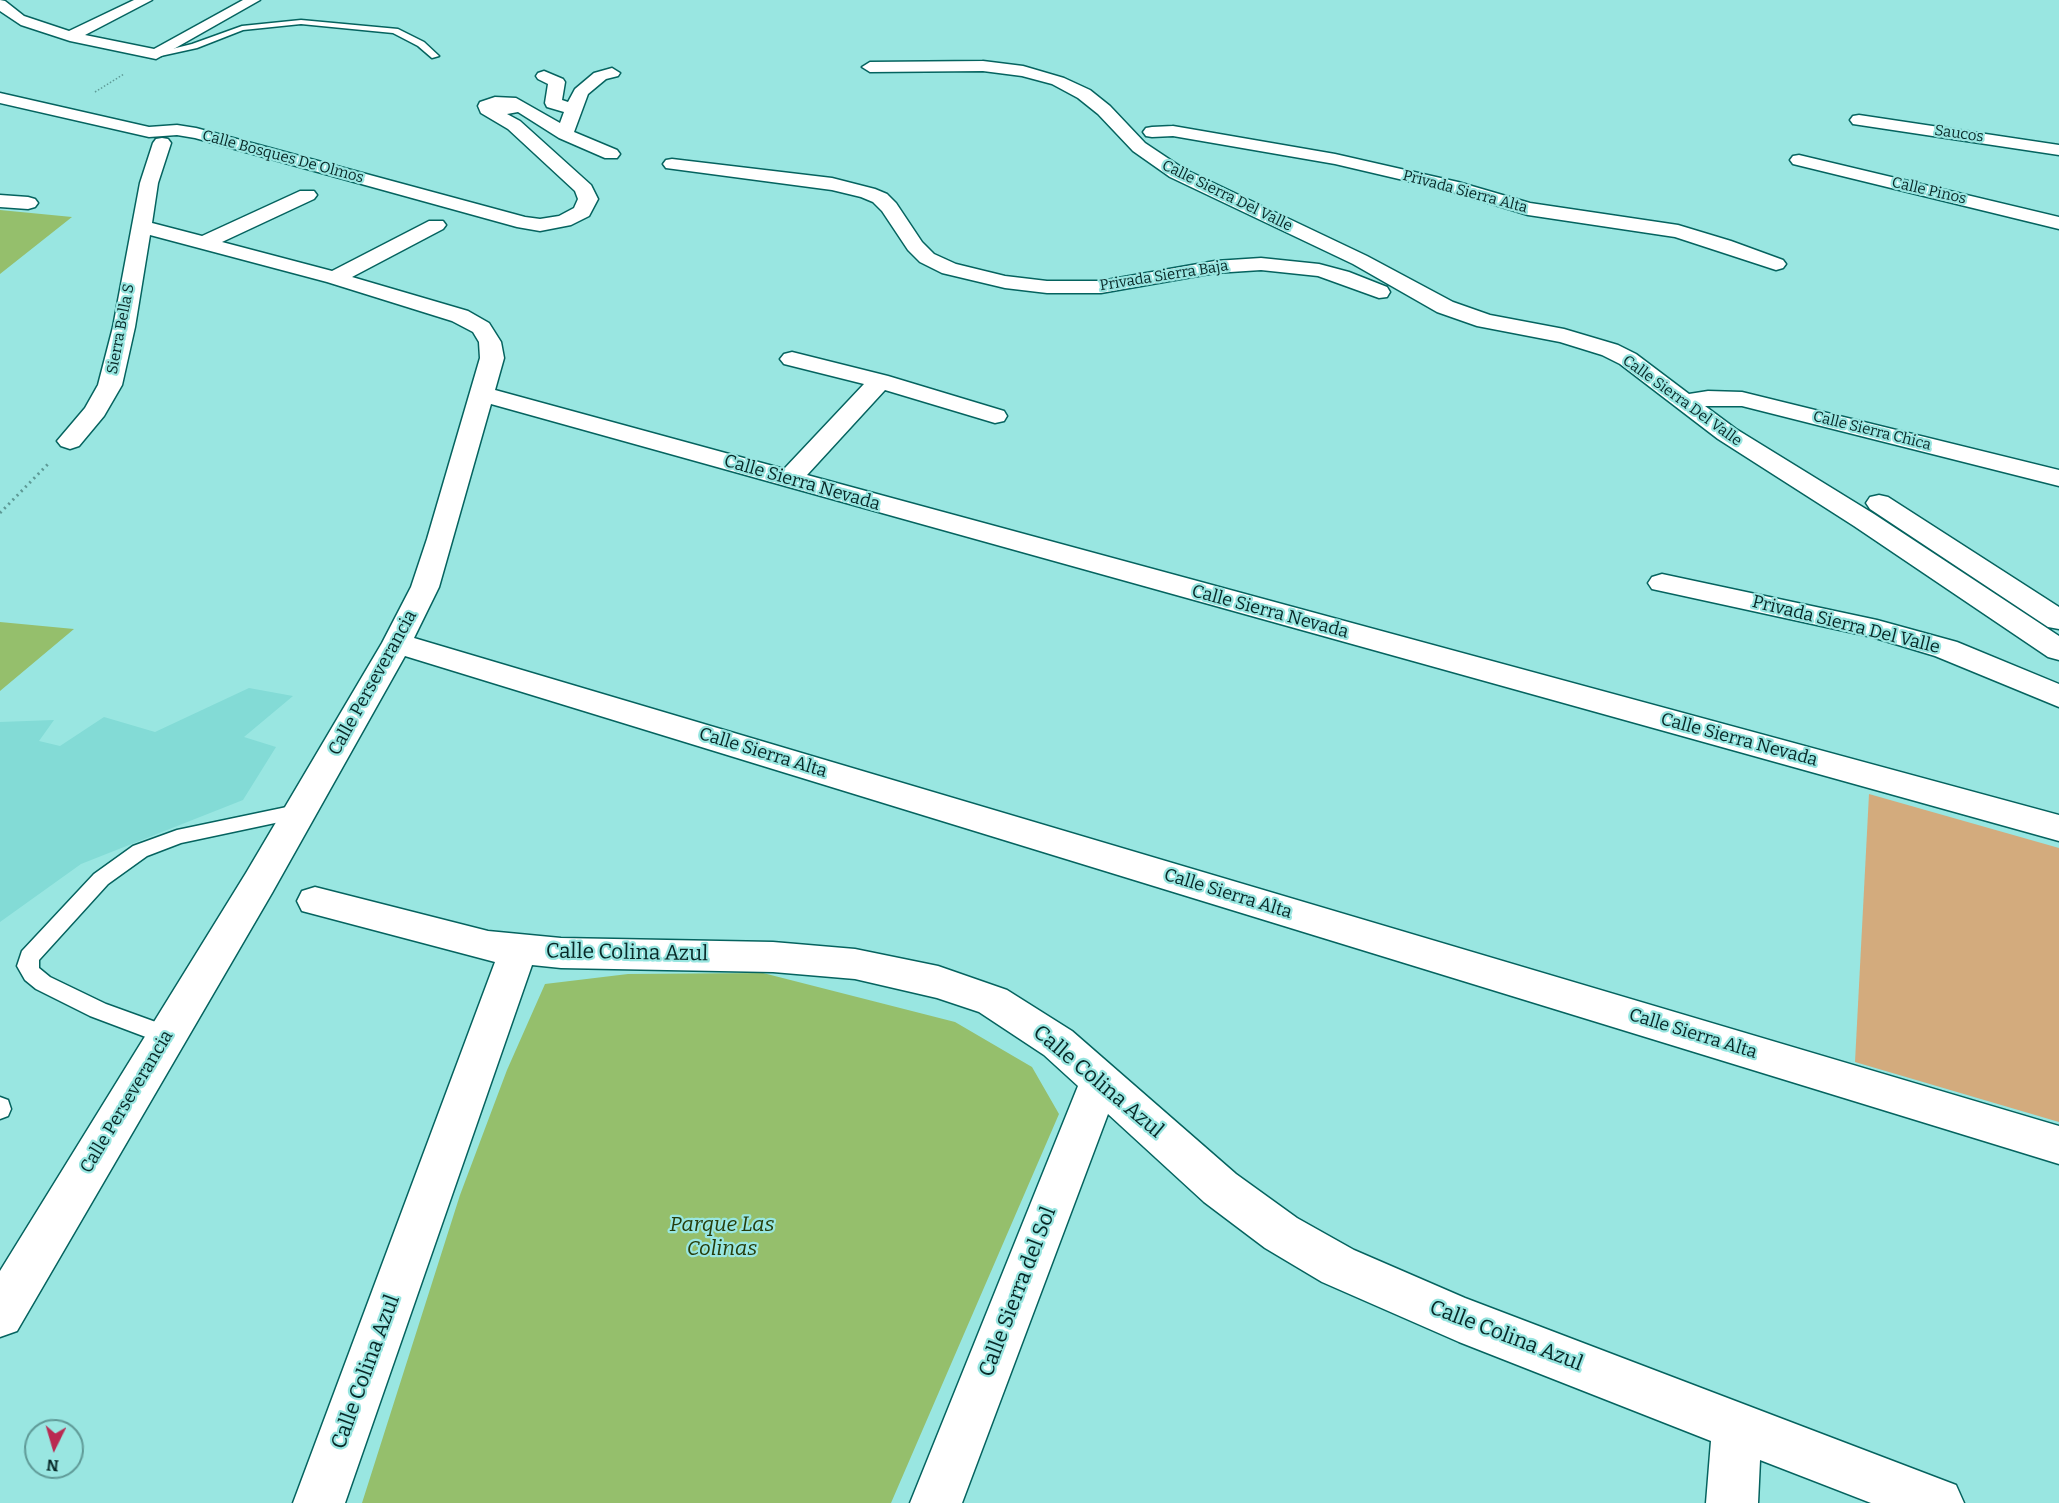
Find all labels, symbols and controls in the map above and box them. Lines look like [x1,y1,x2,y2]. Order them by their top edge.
street label: Saucos [1933,122,1985,146]
street label: Calle Bosques De Olmos [200,127,366,187]
street label: Calle Sierra Del Valle [1159,157,1295,235]
street label: Privada Sierra Alta [1401,167,1529,217]
street label: Calle Pinos [1890,174,1968,208]
street label: Privada Sierra Baja [1098,257,1230,295]
street label: Sierra Bella S [103,282,139,376]
street label: Calle Sierra Del Valle [1619,352,1745,450]
street label: Calle Sierra Chica [1811,408,1933,454]
street label: Calle Sierra Nevada [721,450,883,516]
street label: Calle Sierra Nevada [1189,581,1351,643]
street label: Privada Sierra Del Valle [1750,591,1942,659]
street label: Calle Perseverancia [324,607,422,759]
street label: Calle Sierra Nevada [1658,709,1820,771]
street label: Calle Sierra Alta [696,723,830,783]
street label: Calle Sierra Alta [1161,864,1295,924]
street label: Calle Colina Azul [546,939,708,967]
street label: Calle Sierra Alta [1626,1004,1760,1064]
street label: Calle Colina Azul [1028,1020,1168,1144]
street label: Calle Perseverancia [76,1027,178,1177]
street label: Calle Sierra del Sol [974,1203,1062,1381]
park label: Parque Las Colinas [670,1212,774,1262]
street label: Calle Colina Azul [326,1291,406,1453]
street label: Calle Colina Azul [1426,1295,1586,1377]
north arrow [24,1419,84,1479]
text: N [46,1455,60,1475]

